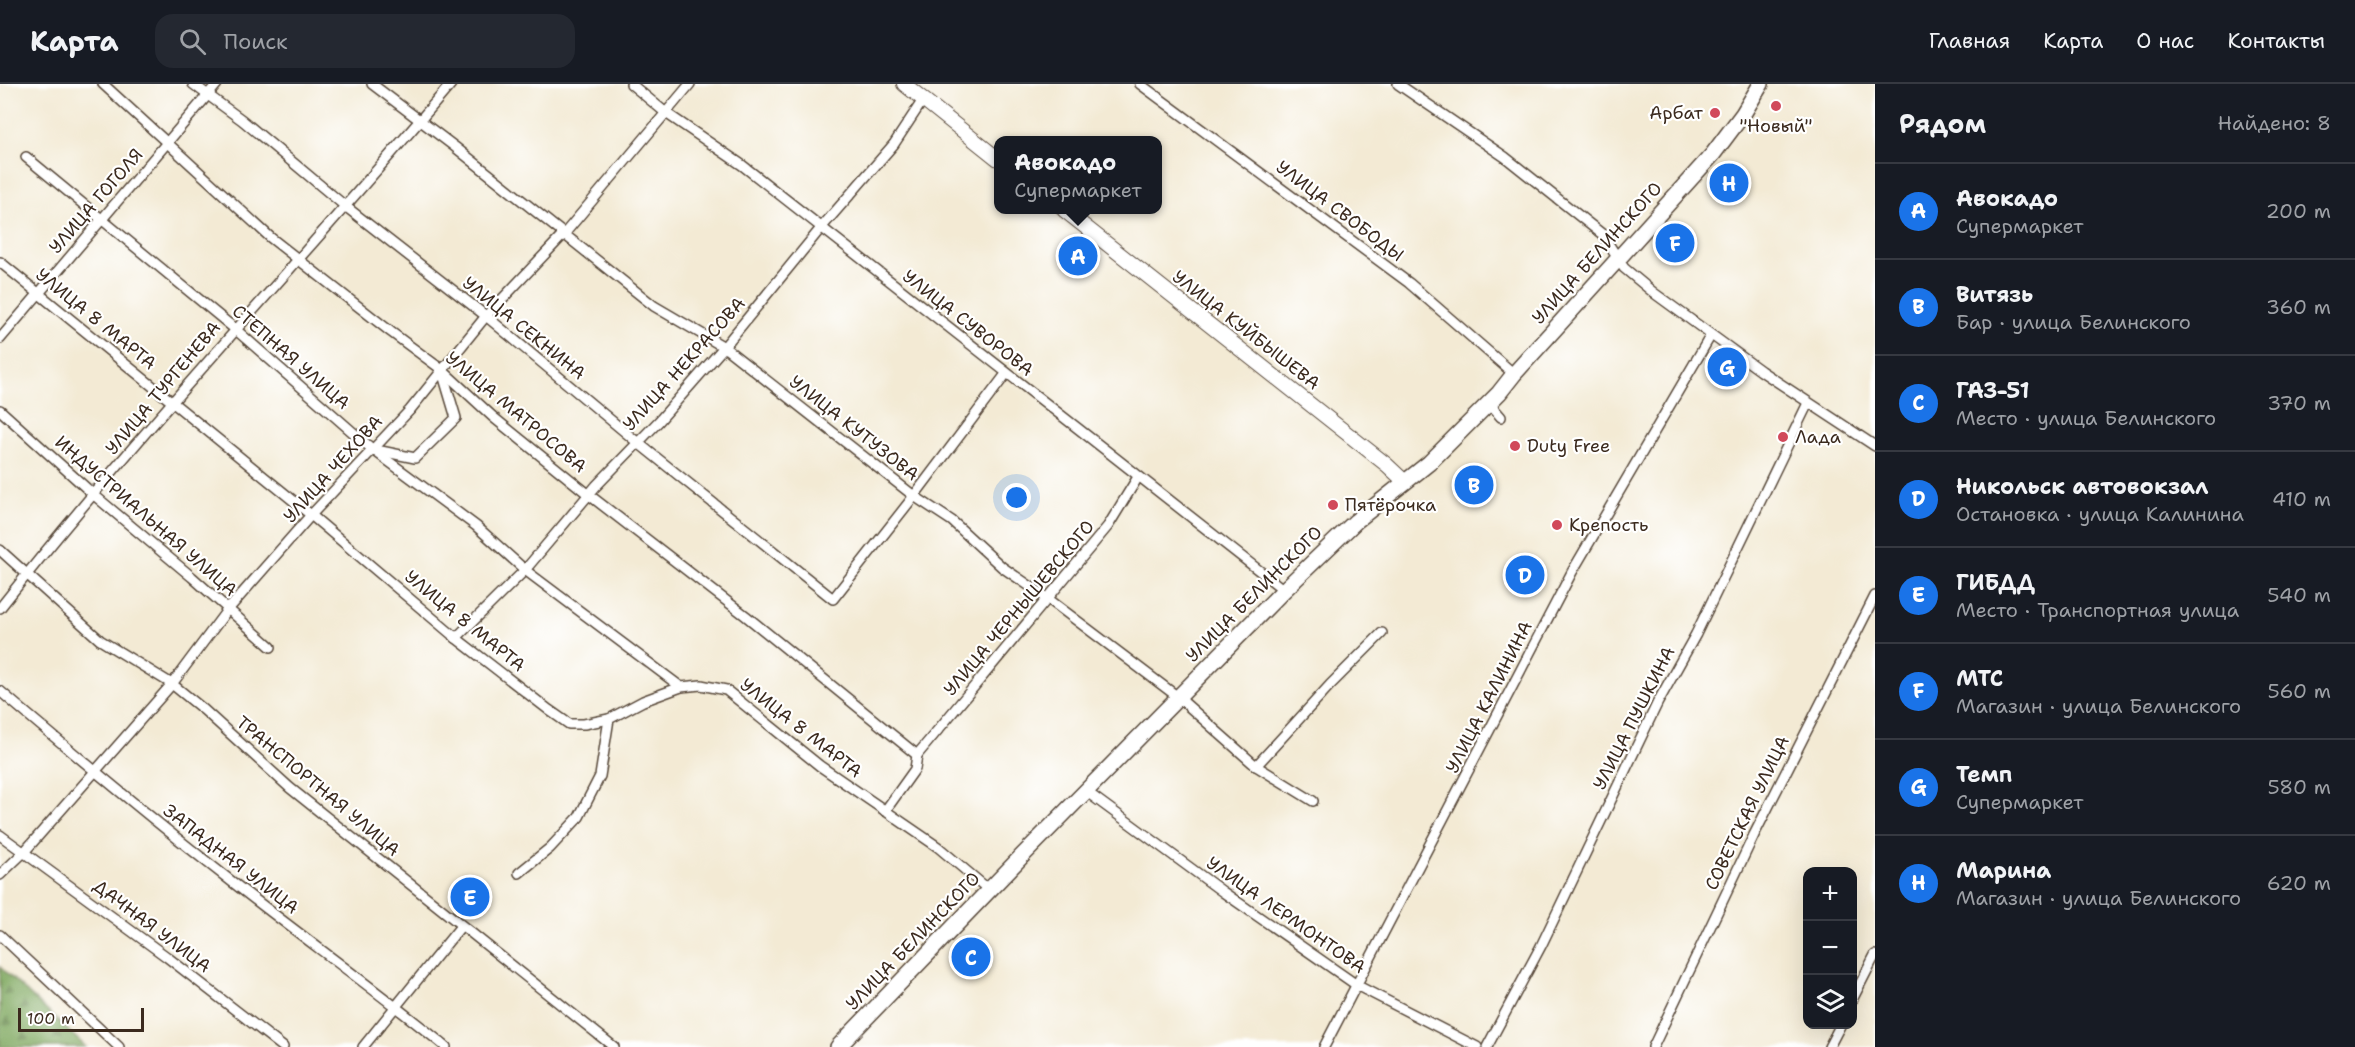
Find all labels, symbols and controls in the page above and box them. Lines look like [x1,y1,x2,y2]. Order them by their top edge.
search box [155,14,575,68]
text: Карта [30,22,119,60]
icon: search [176,25,209,58]
text: Поиск [224,27,288,56]
text: Главная [1929,27,2010,55]
text: Карта [2043,27,2103,55]
text: О нас [2136,27,2194,55]
text: Контакты [2227,27,2325,55]
marker: "Новый" [1769,99,1783,113]
place label: Арбат [1649,101,1704,125]
marker: Арбат [1708,106,1722,120]
text: Рядом [1899,106,1986,141]
text: Найдено: 8 [2218,110,2331,136]
place label: "Новый" [1739,114,1813,138]
popup [994,136,1162,214]
street label: УЛИЦА ГОГОЛЯ [44,143,148,259]
text: Авокадо [1014,148,1116,177]
street label: УЛИЦА СВОБОДЫ [1271,155,1409,267]
pin: H [1710,160,1748,206]
text: Супермаркет [1014,177,1142,203]
street label: УЛИЦА БЕЛИНСКОГО [1527,177,1667,329]
text: Авокадо [1956,184,2058,213]
text: A [1911,198,1926,224]
text: 200 m [2266,198,2331,224]
text: Супермаркет [1956,213,2083,239]
pin: F [1656,220,1694,266]
pin: A [1058,234,1098,279]
street label: УЛИЦА 8 МАРТА [31,263,161,375]
street label: УЛИЦА СУВОРОВА [898,264,1038,382]
street label: УЛИЦА КУЙБЫШЕВА [1167,265,1325,395]
street label: УЛИЦА СЕКНИНА [457,271,591,385]
text: Витязь [1956,280,2033,309]
street label: УЛИЦА НЕКРАСОВА [617,292,751,436]
text: B [1912,294,1925,320]
text: 360 m [2266,294,2331,320]
street label: СТЕПНАЯ УЛИЦА [227,299,355,415]
text: Бар · улица Белинского [1956,309,2191,335]
street label: УЛИЦА ТУРГЕНЕВА [100,316,226,460]
pin: G [1708,344,1746,390]
street label: УЛИЦА МАТРОСОВА [440,346,592,478]
street label: УЛИЦА КУТУЗОВА [784,370,924,486]
text: ГАЗ-51 [1956,376,2029,405]
text: C [1912,390,1925,416]
text: 370 m [2267,390,2331,416]
text: Место · улица Белинского [1956,405,2216,431]
street label: УЛИЦА ЧЕХОВА [278,410,388,528]
place label: Лада [1795,425,1841,449]
street label: ИНДУСТРИАЛЬНАЯ УЛИЦА [50,430,242,602]
marker: Лада [1776,430,1790,444]
place label: Duty Free [1527,434,1610,458]
marker: Duty Free [1508,439,1522,453]
pin: B [1454,462,1494,508]
text: Никольск автовокзал [1956,472,2208,501]
your location [1002,483,1031,512]
text: D [1911,486,1926,512]
text: 410 m [2272,486,2331,512]
place label: Пятёрочка [1345,493,1436,517]
marker: Пятёрочка [1326,498,1340,512]
text: Остановка · улица Калинина [1956,501,2244,527]
place label: Крепость [1569,513,1648,537]
street label: УЛИЦА ЧЕРНЫШЕВСКОГО [938,515,1100,701]
marker: Крепость [1550,518,1564,532]
street label: УЛИЦА БЕЛИНСКОГО [1181,521,1327,667]
pin: D [1506,552,1544,598]
street label: УЛИЦА 8 МАРТА [400,565,530,677]
text: ГИБДД [1956,568,2035,597]
text: E [1912,582,1925,608]
text: 540 m [2267,582,2331,608]
text: Место · Транспортная улица [1956,597,2239,623]
street label: УЛИЦА КАЛИНИНА [1440,617,1538,777]
street label: УЛИЦА ПУШКИНА [1588,642,1680,794]
text: МТС [1956,664,2003,693]
street label: УЛИЦА 8 МАРТА [735,673,867,783]
text: F [1913,678,1924,704]
text: 560 m [2268,678,2331,704]
text: Магазин · улица Белинского [1956,693,2241,719]
street label: ТРАНСПОРТНАЯ УЛИЦА [231,710,405,862]
street label: СОВЕТСКАЯ УЛИЦА [1699,732,1795,894]
text: Темп [1956,760,2013,789]
text: G [1910,774,1927,800]
text: 580 m [2268,774,2331,800]
text: Супермаркет [1956,789,2083,815]
street label: ЗАПАДНАЯ УЛИЦА [158,799,304,919]
street label: УЛИЦА ЛЕРМОНТОВА [1202,851,1370,979]
text: Марина [1956,856,2051,885]
street label: УЛИЦА БЕЛИНСКОГО [841,867,985,1015]
map controls [1803,867,1857,1029]
button: + [1803,867,1857,921]
text: H [1911,870,1926,896]
text: 620 m [2267,870,2331,896]
street label: ДАЧНАЯ УЛИЦА [88,874,216,978]
pin: E [450,874,490,920]
text: Магазин · улица Белинского [1956,885,2241,911]
button: − [1803,921,1857,975]
pin: C [952,934,990,980]
button: layers [1803,975,1857,1029]
scale bar [18,1005,144,1032]
text: 100 m [27,1008,75,1029]

